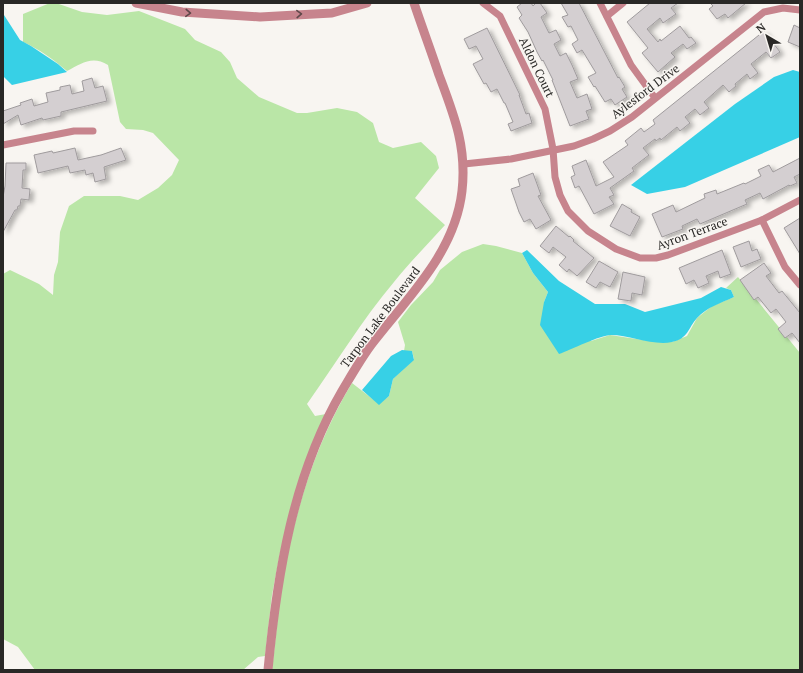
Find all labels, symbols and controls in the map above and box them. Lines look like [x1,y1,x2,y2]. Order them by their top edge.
one-way arrow [185,8,191,17]
one-way arrow [296,10,302,18]
north arrow [747,16,787,56]
text: N [753,20,769,36]
street label: Aldon Court [516,34,558,100]
street label: Aylesford Drive [608,60,682,122]
street label: Ayron Terrace [655,213,729,253]
street label: Tarpon Lake Boulevard [337,263,423,370]

